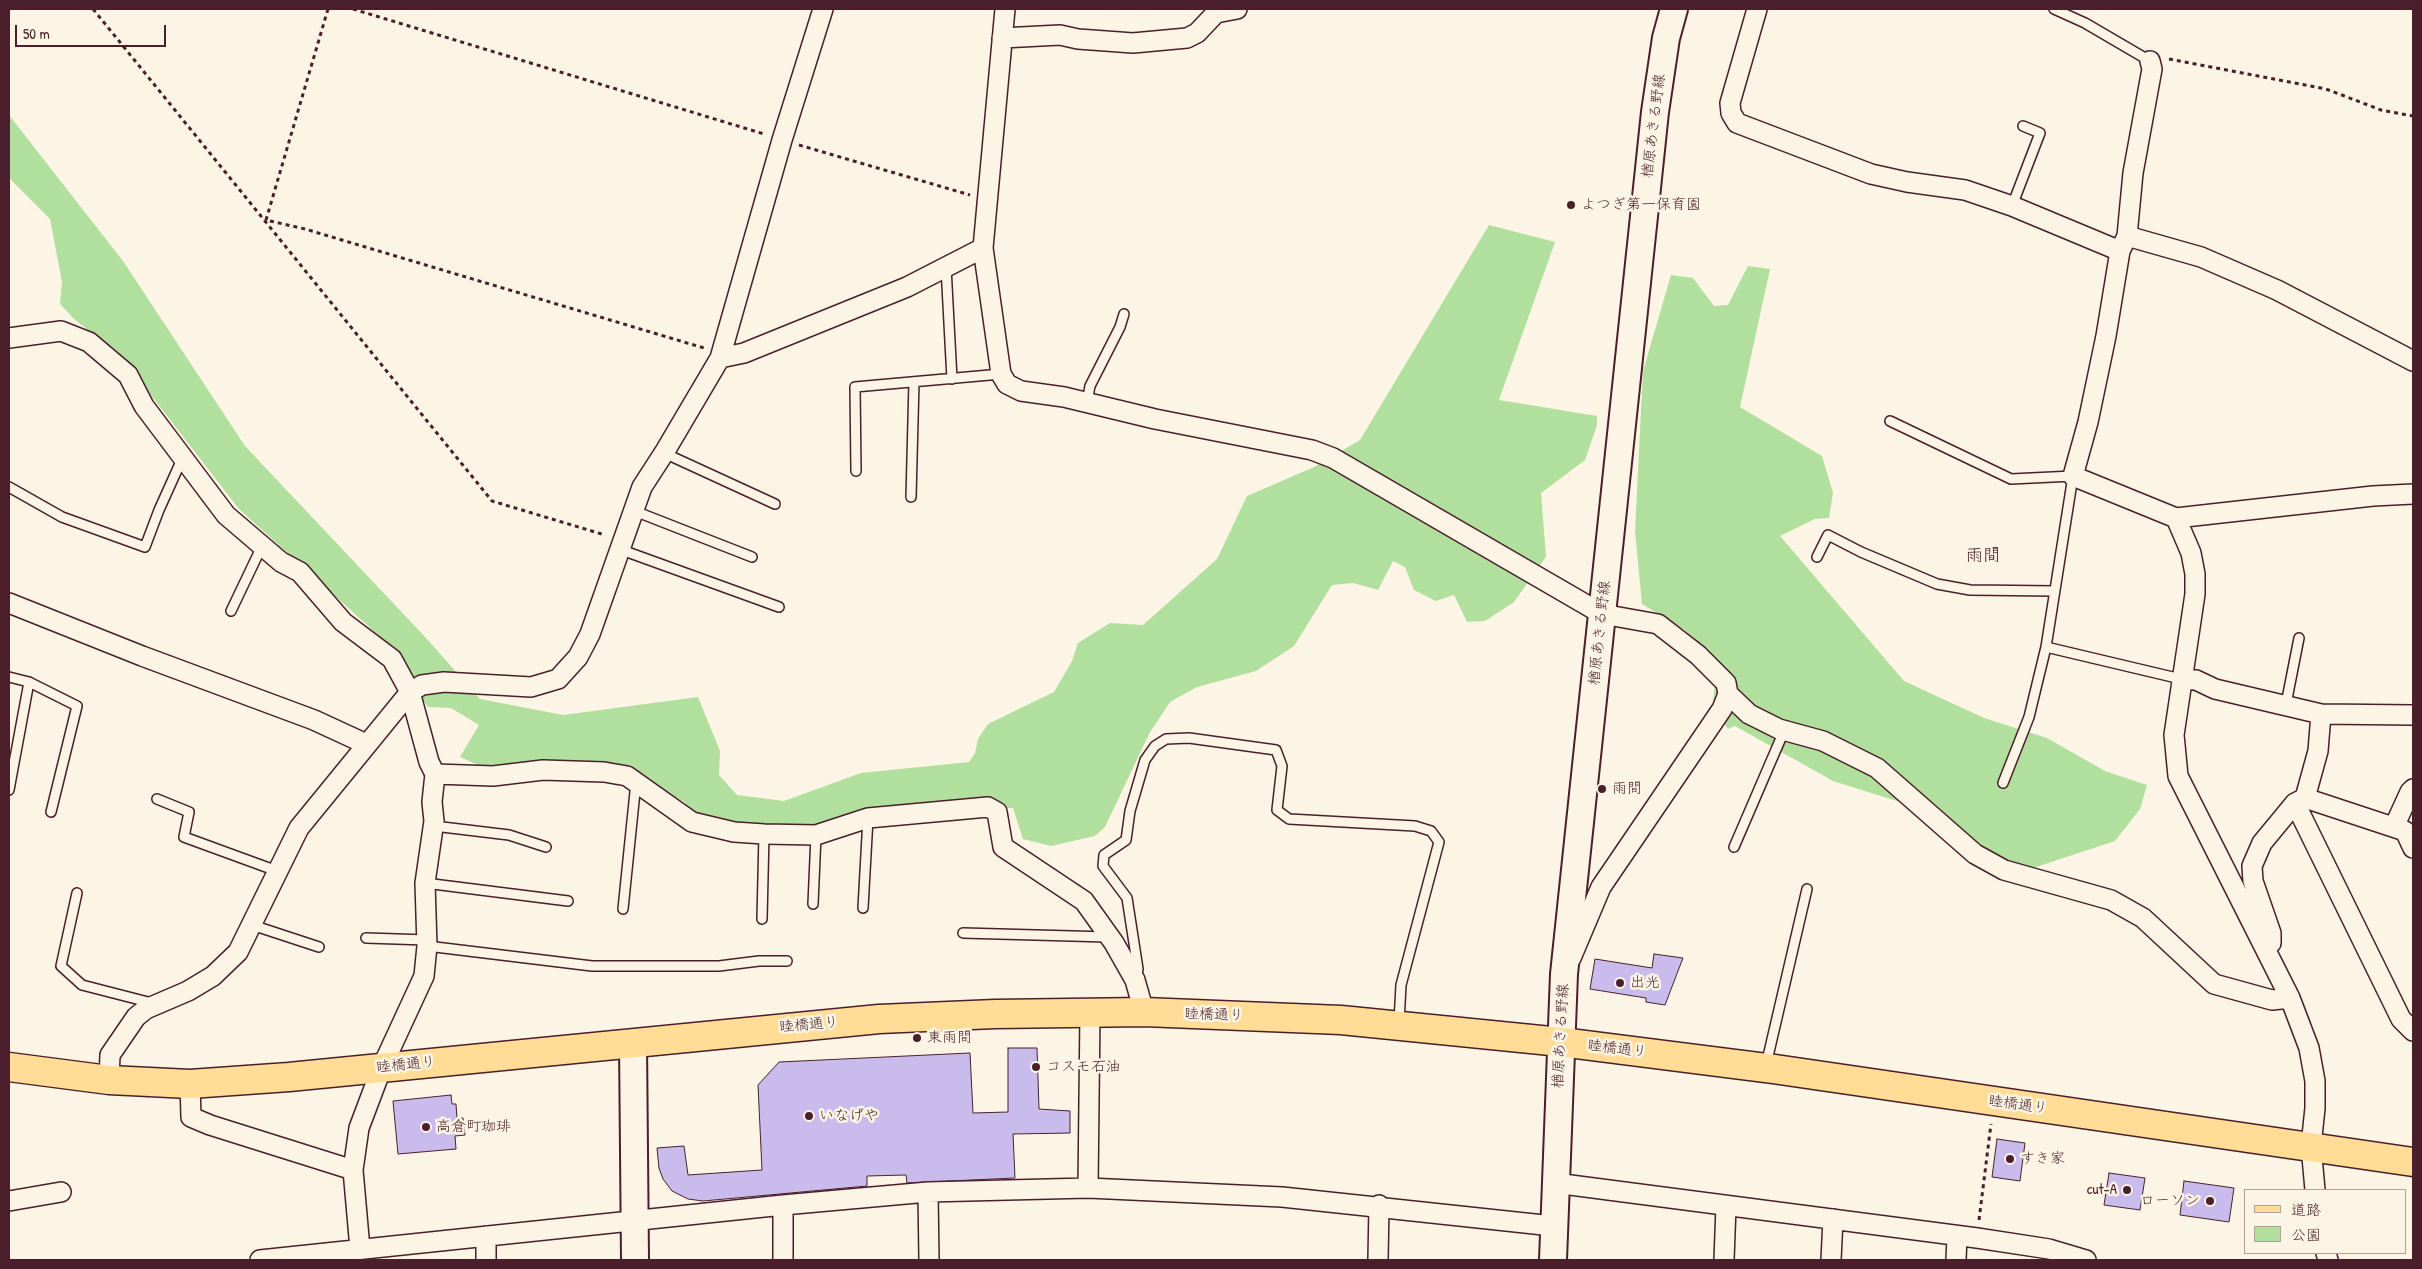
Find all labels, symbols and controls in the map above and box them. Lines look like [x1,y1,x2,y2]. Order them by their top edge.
scale bar [18,15,169,47]
text: 50 m [23,23,50,44]
street label: 楢原あきる野線 [1639,73,1669,179]
place label: よつぎ第一保育園 [1581,196,1701,214]
marker: よつぎ第一保育園 [1565,199,1577,211]
district label: 雨間 [1965,545,2001,567]
street label: 楢原あきる野線 [1586,580,1614,686]
place label: 雨間 [1612,780,1642,798]
marker: 雨間 [1596,783,1608,795]
place label: 出光 [1630,974,1660,992]
marker: 出光 [1614,977,1626,989]
street label: 楢原あきる野線 [1549,983,1573,1089]
street label: 睦橋通り [1184,1005,1244,1025]
street label: 睦橋通り [778,1013,840,1037]
place label: 東雨間 [927,1029,972,1047]
marker: 東雨間 [911,1032,923,1044]
street label: 睦橋通り [1586,1036,1648,1062]
street label: 睦橋通り [375,1053,437,1077]
place label: コスモ石油 [1046,1058,1121,1076]
marker: コスモ石油 [1030,1061,1042,1073]
street label: 睦橋通り [1987,1092,2049,1118]
place label: いなげや [819,1107,879,1125]
marker: いなげや [803,1110,815,1122]
place label: 高倉町珈琲 [436,1118,511,1136]
marker: 高倉町珈琲 [420,1121,432,1133]
place label: すき家 [2020,1150,2065,1168]
marker: すき家 [2004,1153,2016,1165]
place label: cut-A [2087,1181,2117,1199]
marker: cut-A [2121,1184,2133,1196]
legend [2244,1189,2407,1254]
place label: ローソン [2140,1192,2200,1210]
marker: ローソン [2204,1195,2216,1207]
text: 道路 [2291,1199,2321,1220]
text: 公園 [2291,1224,2321,1245]

